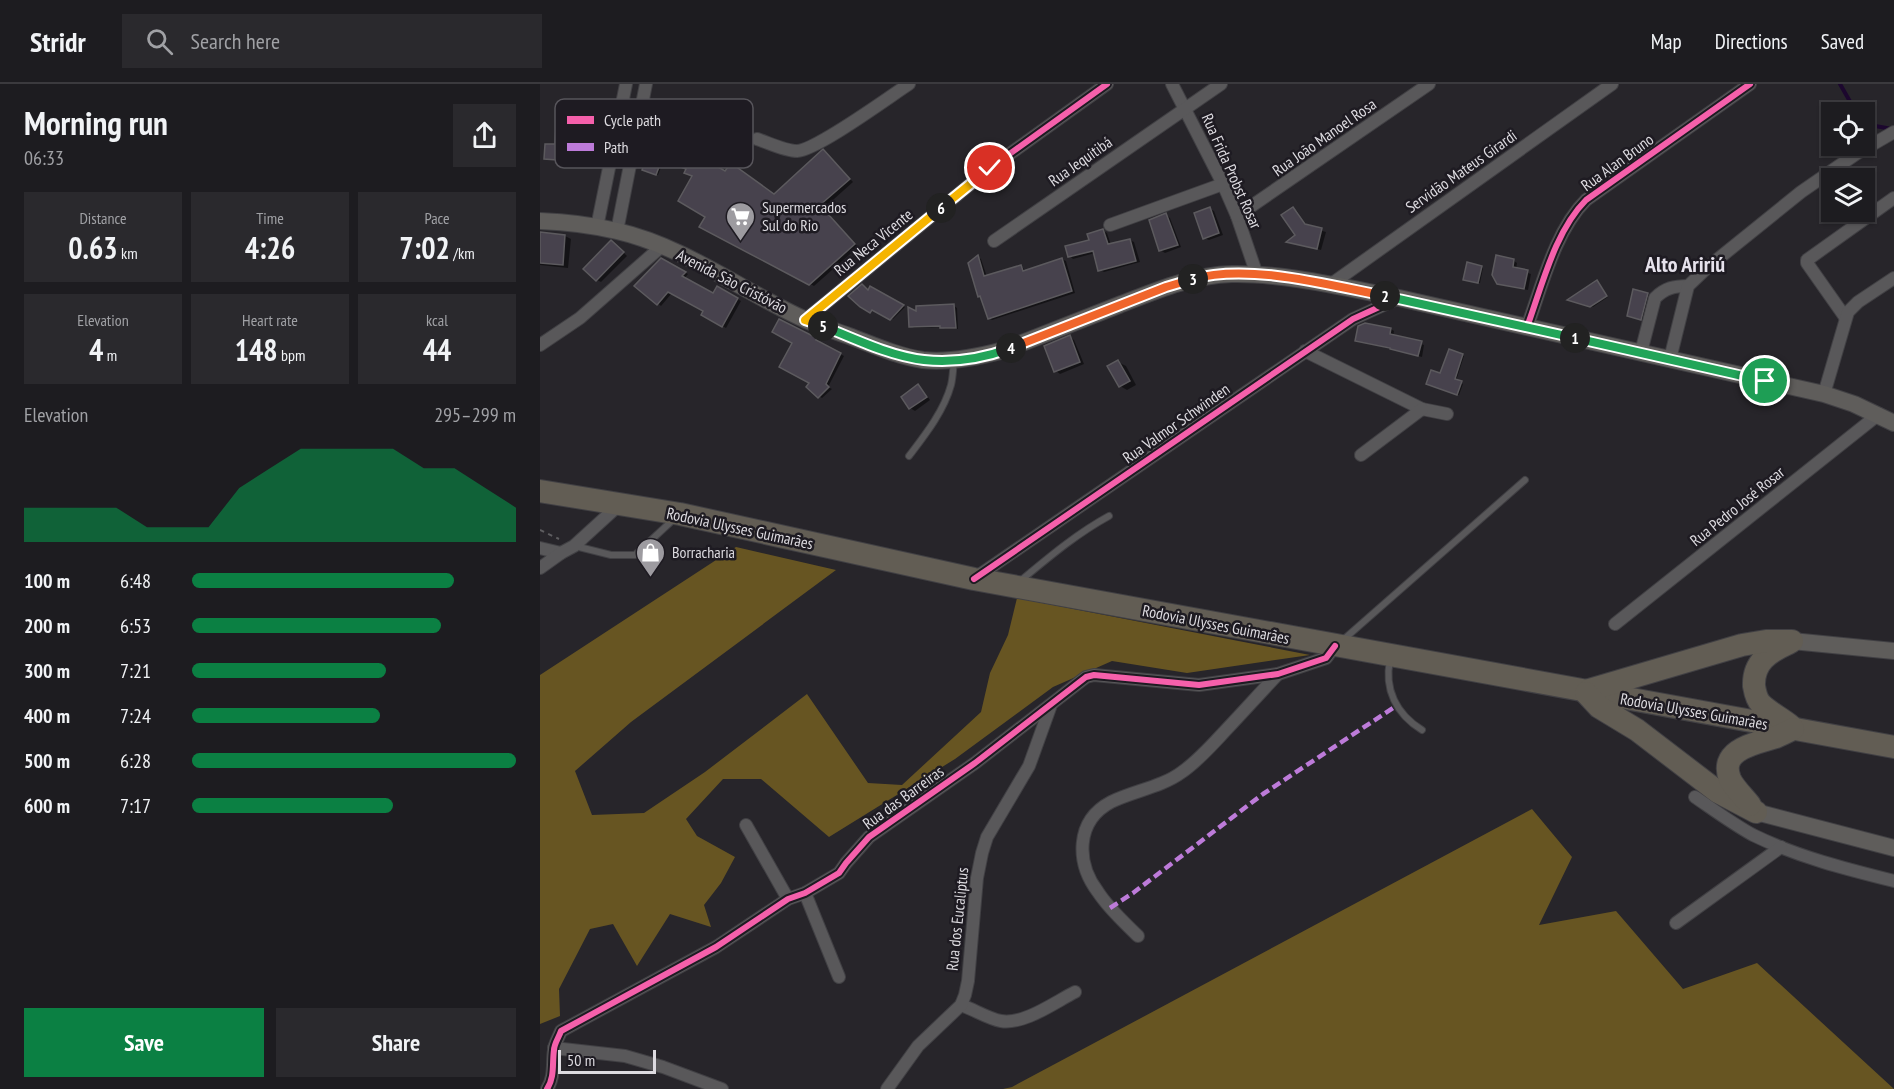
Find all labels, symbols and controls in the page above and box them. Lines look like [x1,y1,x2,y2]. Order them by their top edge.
search box [122,14,542,68]
text: Stridr [30,23,86,60]
icon: search [143,25,176,58]
text: Search here [191,27,280,55]
text: Map [1651,28,1682,55]
text: Directions [1715,28,1788,55]
text: Saved [1821,28,1864,55]
street label: Rua João Manoel Rosa [1268,94,1380,180]
legend [555,99,753,168]
text: Morning run [24,101,168,144]
map controls [1821,102,1875,222]
button: locate [1821,102,1875,156]
button: share [453,104,516,167]
text: Cycle path [604,110,661,130]
street label: Rua Frida Probst Rosar [1198,110,1267,232]
street label: Servidão Mateus Girardi [1401,125,1521,217]
street label: Rua Alan Bruno [1577,129,1657,195]
street label: Rua Jequitibá [1044,132,1116,190]
text: Path [604,137,629,157]
pin [964,142,1015,193]
text: 06:33 [24,145,64,171]
icon: check [973,151,1006,184]
button: layers [1821,168,1875,222]
pin: 6 [926,193,956,223]
place label: Supermercados Sul do Rio [762,197,847,235]
text: 6 [937,198,945,218]
supermarket icon: Supermercados Sul do Rio [725,200,757,242]
street label: Rua Neca Vicente [830,204,916,280]
text: Distance [79,208,127,228]
text: Time [256,208,284,228]
text: Pace [424,208,450,228]
text: 0.63 [68,228,118,267]
text: 4:26 [245,228,295,267]
text: 7:02 [399,228,450,267]
text: km [118,243,138,263]
text: /km [450,243,475,263]
street label: Avenida São Cristóvão [673,244,791,318]
district label: Alto Aririú [1644,250,1725,278]
pin: 3 [1178,264,1208,294]
text: 3 [1189,269,1197,289]
pin: 2 [1370,281,1400,311]
text: 2 [1381,286,1389,306]
text: Elevation [77,310,129,330]
text: Heart rate [242,310,298,330]
text: kcal [426,310,448,330]
pin: 5 [808,311,838,341]
text: 5 [819,316,827,336]
pin: 1 [1560,323,1590,353]
text: 1 [1571,328,1579,348]
text: 4 [89,330,103,369]
text: 148 [235,330,278,369]
text: 44 [423,330,451,369]
pin: 4 [996,333,1026,363]
text: 4 [1007,338,1015,358]
text: m [103,345,117,365]
text: bpm [278,345,305,365]
pin [1739,355,1790,406]
icon: arrive [1748,364,1781,397]
street label: Rua Valmor Schwinden [1119,379,1233,467]
text: Elevation [24,402,88,428]
text: 295–299 m [434,402,516,428]
street label: Rua Pedro José Rosar [1686,461,1789,550]
street label: Rodovia Ulysses Guimarães [665,503,815,553]
shop icon: Borracharia [635,536,667,578]
place label: Borracharia [672,542,735,562]
text: 100 m [24,568,70,594]
text: 6:48 [120,568,151,594]
street label: Rodovia Ulysses Guimarães [1141,600,1291,648]
text: 200 m [24,613,70,639]
text: 6:53 [120,613,151,639]
text: 300 m [24,658,70,684]
text: 7:21 [120,658,151,684]
street label: Rodovia Ulysses Guimarães [1619,688,1769,734]
text: 400 m [24,703,70,729]
text: 7:24 [120,703,151,729]
text: 500 m [24,748,70,774]
text: 6:28 [120,748,151,774]
street label: Rua das Barreiras [858,761,948,833]
text: 600 m [24,793,70,819]
text: 7:17 [120,793,151,819]
street label: Rua dos Eucaliptus [942,866,972,972]
button: Save [24,1008,264,1077]
button: Share [276,1008,516,1077]
scale bar [558,1047,656,1074]
text: 50 m [567,1050,595,1070]

